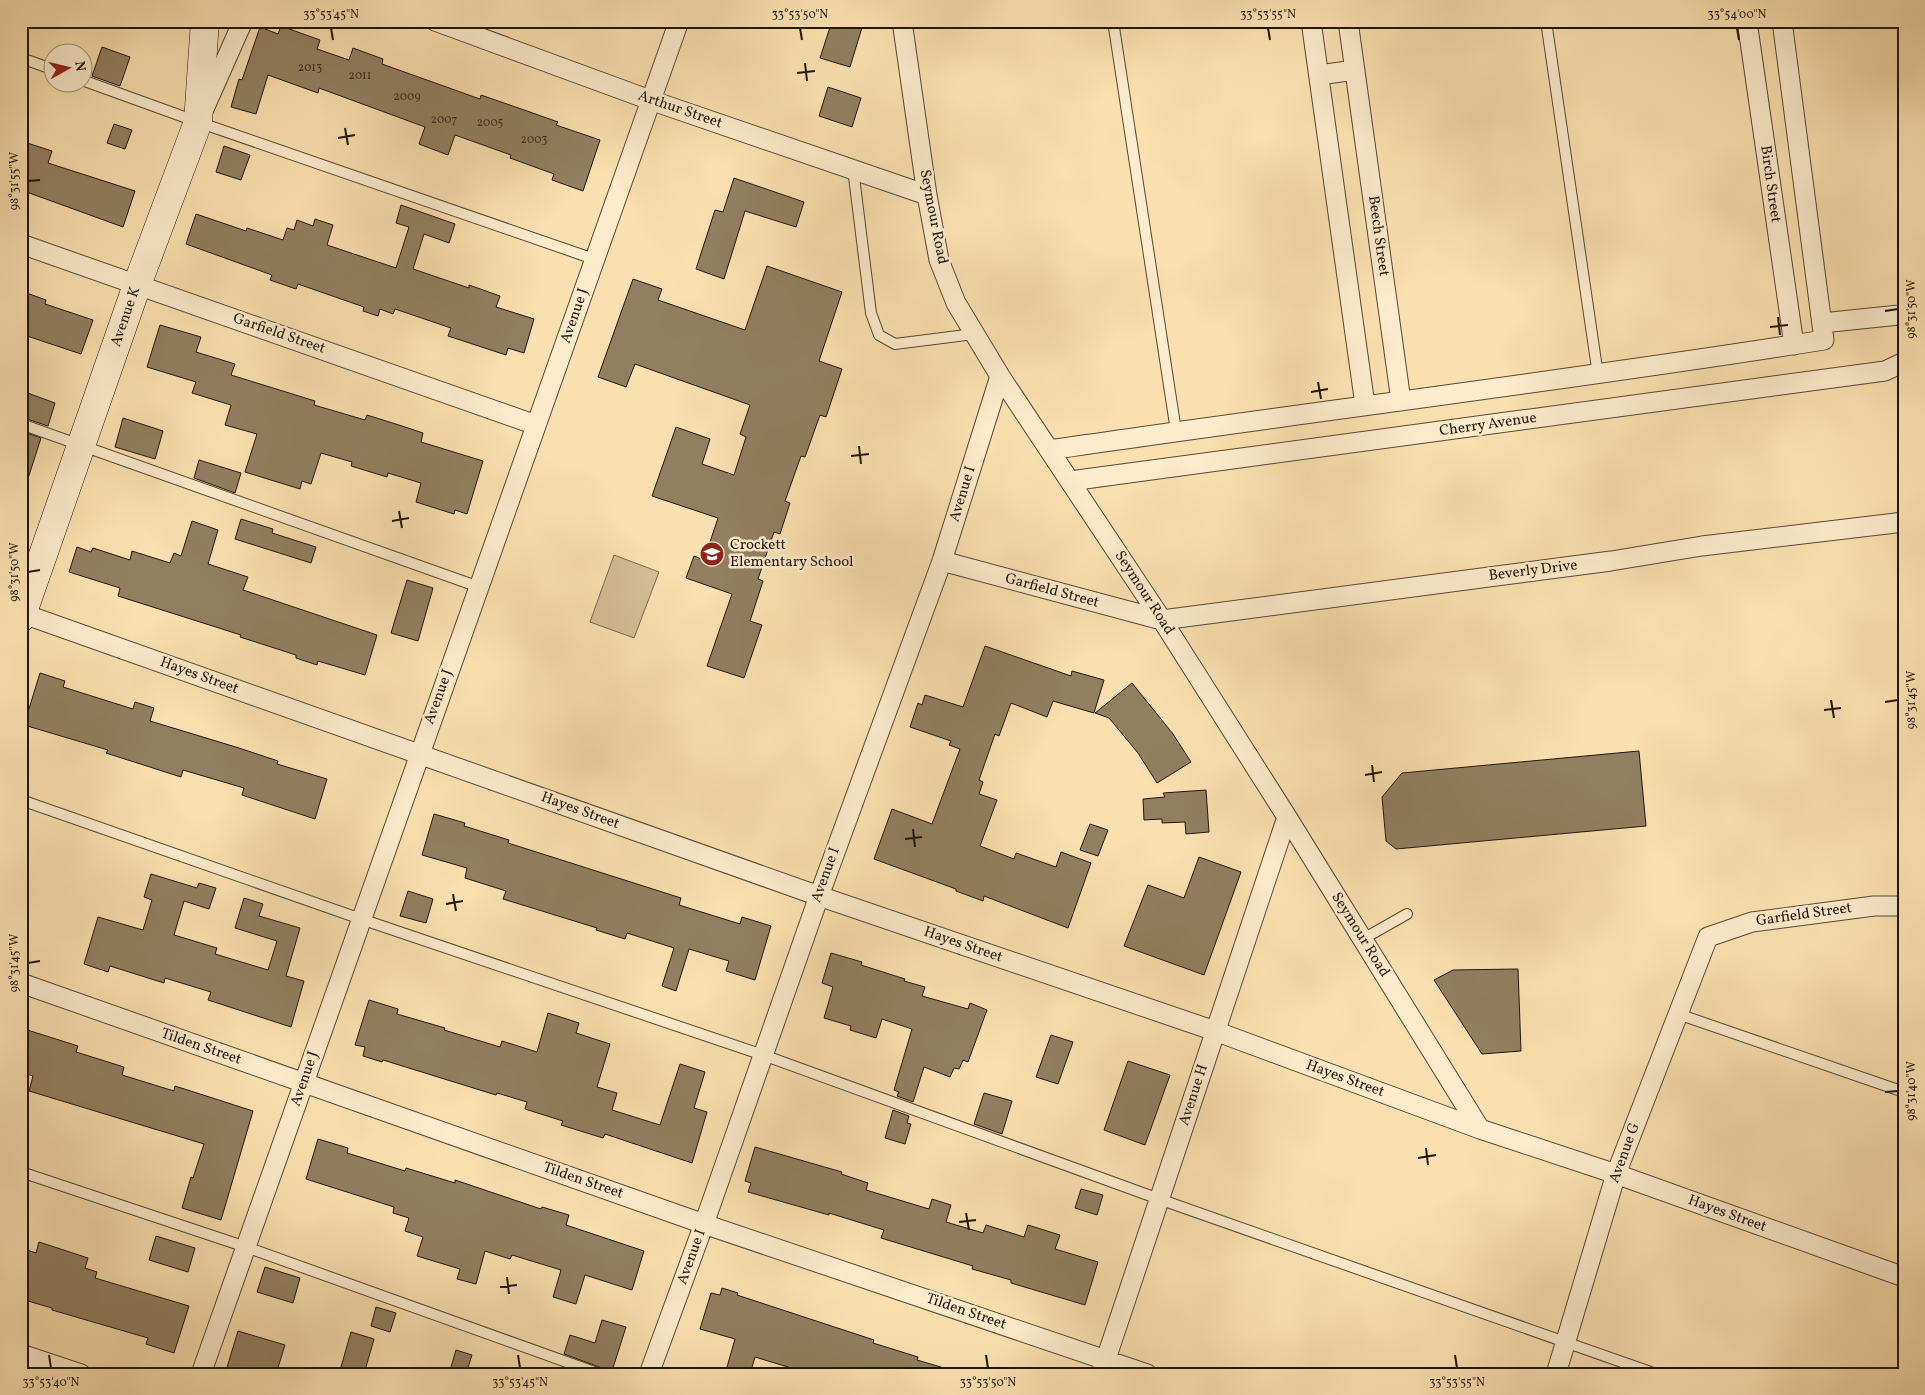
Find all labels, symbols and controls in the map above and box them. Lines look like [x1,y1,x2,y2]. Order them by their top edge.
text: 33°53'45"N [303,7,359,23]
text: 33°53'50"N [772,7,828,23]
text: 33°53'55"N [1240,7,1296,23]
text: 33°54'00"N [1708,7,1767,23]
north arrow [42,42,92,92]
text: N [69,60,90,73]
house number: 2013 [298,60,322,76]
house number: 2011 [349,68,371,84]
street label: Arthur Street [635,86,725,134]
house number: 2009 [393,89,421,105]
house number: 2007 [431,112,458,128]
house number: 2005 [477,115,504,131]
house number: 2003 [521,132,547,148]
street label: Birch Street [1754,144,1786,224]
text: 98°31'55"W [7,152,23,210]
street label: Seymour Road [914,168,952,266]
street label: Beech Street [1362,194,1394,278]
text: 98°31'50"W [1904,279,1920,339]
street label: Avenue K [106,284,146,350]
street label: Avenue J [556,286,594,346]
street label: Garfield Street [230,308,328,360]
street label: Cherry Avenue [1438,408,1538,442]
street label: Avenue I [945,463,981,525]
place label: Crockett Elementary School [730,535,853,573]
school or university icon: Crockett Elementary School [699,541,725,567]
text: 98°31'50"W [7,542,23,602]
street label: Seymour Road [1109,547,1179,639]
street label: Beverly Drive [1487,555,1579,587]
street label: Garfield Street [1003,568,1101,614]
street label: Hayes Street [157,652,241,700]
street label: Avenue J [419,667,459,727]
text: 98°31'45"W [1904,671,1920,729]
street label: Hayes Street [538,787,622,835]
street label: Avenue I [806,844,846,906]
street label: Seymour Road [1326,889,1394,981]
street label: Garfield Street [1755,898,1853,932]
street label: Hayes Street [921,922,1005,968]
text: 98°31'45"W [7,934,23,992]
street label: Tilden Street [158,1023,244,1071]
street label: Avenue J [286,1049,324,1109]
street label: Hayes Street [1303,1055,1387,1103]
text: 98°31'40"W [1904,1061,1920,1121]
street label: Avenue H [1174,1062,1214,1128]
street label: Avenue G [1604,1120,1646,1186]
street label: Tilden Street [540,1157,626,1205]
street label: Hayes Street [1685,1190,1769,1238]
street label: Avenue I [672,1226,712,1288]
street label: Tilden Street [923,1288,1009,1336]
text: 33°53'40"N [23,1375,80,1391]
text: 33°53'45"N [492,1375,548,1391]
text: 33°53'50"N [960,1375,1016,1391]
text: 33°53'55"N [1429,1375,1485,1391]

